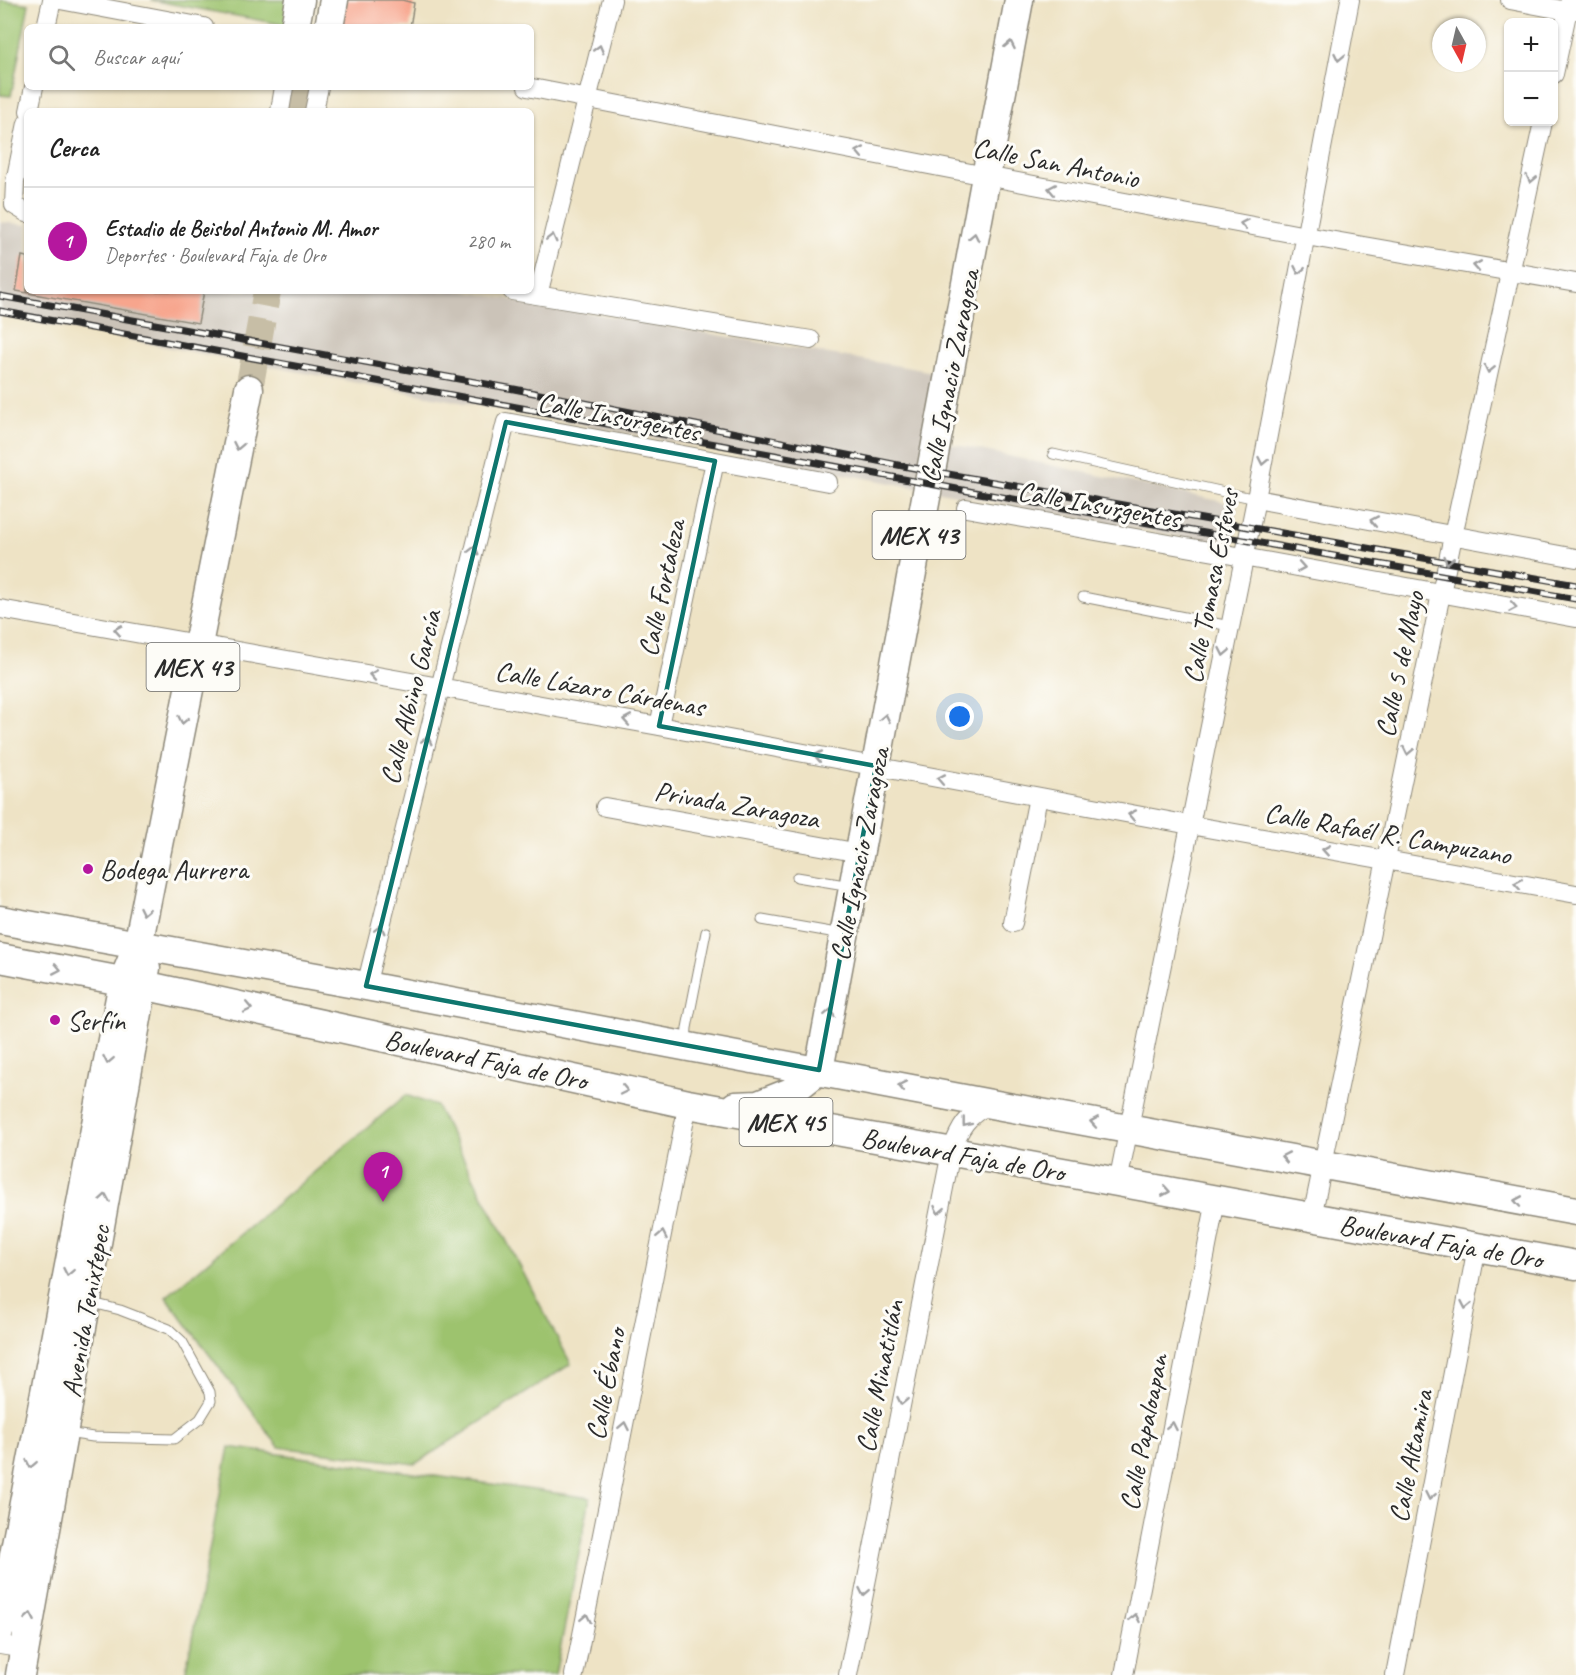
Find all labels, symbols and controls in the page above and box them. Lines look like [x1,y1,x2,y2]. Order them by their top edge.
north arrow [1432,18,1486,72]
map controls [1504,18,1558,126]
button: + [1504,18,1558,72]
search box [24,24,534,90]
icon: search [45,41,78,74]
one-way arrow [1003,41,1016,51]
text: Buscar aquí [93,43,179,71]
one-way arrow [592,45,605,55]
one-way arrow [1333,52,1346,62]
button: − [1504,72,1558,126]
street label: Calle San Antonio [970,129,1144,196]
text: Cerca [48,131,98,164]
one-way arrow [856,146,866,159]
one-way arrow [1525,173,1538,183]
one-way arrow [1047,183,1057,195]
text: Estadio de Beisbol Antonio M. Amor [105,215,377,243]
one-way arrow [1239,218,1249,231]
text: 1 [63,229,72,254]
text: 280 m [467,229,510,254]
one-way arrow [967,232,980,242]
one-way arrow [544,234,557,244]
text: Deportes · Boulevard Faja de Oro [105,243,325,268]
one-way arrow [1472,260,1482,273]
street label: Calle Ignacio Zaragoza [912,264,988,486]
one-way arrow [1293,264,1306,274]
one-way arrow [1483,364,1496,374]
street label: Calle Insurgentes [535,384,705,450]
one-way arrow [232,441,245,451]
one-way arrow [1257,456,1270,466]
street label: Calle Insurgentes [1015,473,1185,536]
street label: Calle Tomasa Esteves [1175,484,1247,686]
road number: MEX 43 [872,511,966,559]
street label: Calle Fortaleza [630,514,694,660]
one-way arrow [1369,515,1379,528]
one-way arrow [466,546,479,556]
one-way arrow [1442,555,1455,565]
one-way arrow [1295,560,1305,573]
street label: Calle 5 de Mayo [1367,586,1432,740]
one-way arrow [1508,600,1518,613]
street label: Calle Albino García [372,605,449,788]
one-way arrow [114,624,124,637]
road number: MEX 43 [146,643,240,691]
one-way arrow [1218,647,1231,657]
street label: Calle Lázaro Cárdenas [493,653,710,725]
one-way arrow [368,669,378,682]
your location [945,702,974,731]
one-way arrow [878,713,891,723]
one-way arrow [177,714,190,724]
one-way arrow [622,714,632,727]
one-way arrow [419,735,432,745]
street label: Calle Ignacio Zaragoza [822,742,898,964]
one-way arrow [1403,745,1416,755]
one-way arrow [814,750,823,762]
street label: Privada Zaragoza [652,773,824,837]
one-way arrow [936,773,945,785]
street label: Calle Rafaél R. Campuzano [1262,795,1516,873]
one-way arrow [1128,809,1138,822]
one-way arrow [1322,844,1332,857]
place label: Bodega Aurrera [100,852,250,887]
marker: Bodega Aurrera [81,862,95,876]
one-way arrow [1514,878,1524,891]
one-way arrow [138,906,151,916]
one-way arrow [372,924,385,934]
one-way arrow [52,962,62,975]
one-way arrow [243,1001,253,1014]
place label: Serfín [67,1003,127,1038]
one-way arrow [823,1008,836,1018]
marker: Serfín [48,1013,62,1027]
street label: Boulevard Faja de Oro [382,1021,593,1099]
one-way arrow [102,1055,115,1065]
one-way arrow [897,1080,907,1093]
one-way arrow [618,1082,628,1095]
road number: MEX 45 [740,1098,832,1146]
one-way arrow [1089,1116,1099,1129]
one-way arrow [962,1117,973,1128]
street label: Boulevard Faja de Oro [859,1119,1070,1190]
pin: 1 [364,1152,403,1202]
one-way arrow [1281,1152,1290,1164]
one-way arrow [1161,1184,1171,1197]
one-way arrow [98,1193,111,1203]
one-way arrow [1514,1195,1524,1208]
one-way arrow [934,1204,947,1214]
street label: Boulevard Faja de Oro [1337,1206,1548,1277]
street label: Avenida Tenixtepec [53,1221,118,1400]
one-way arrow [655,1230,668,1240]
one-way arrow [62,1267,75,1277]
street label: Calle Minatitlán [848,1296,912,1455]
one-way arrow [1460,1299,1473,1309]
street label: Calle Ébano [578,1322,634,1443]
street label: Calle Papaloapan [1111,1350,1176,1513]
street label: Calle Altamira [1381,1385,1441,1525]
one-way arrow [896,1396,909,1406]
one-way arrow [1165,1421,1178,1431]
one-way arrow [617,1422,630,1432]
one-way arrow [25,1458,38,1468]
one-way arrow [1424,1492,1436,1501]
one-way arrow [859,1587,872,1597]
one-way arrow [23,1613,36,1623]
one-way arrow [579,1613,592,1623]
one-way arrow [1128,1613,1141,1623]

